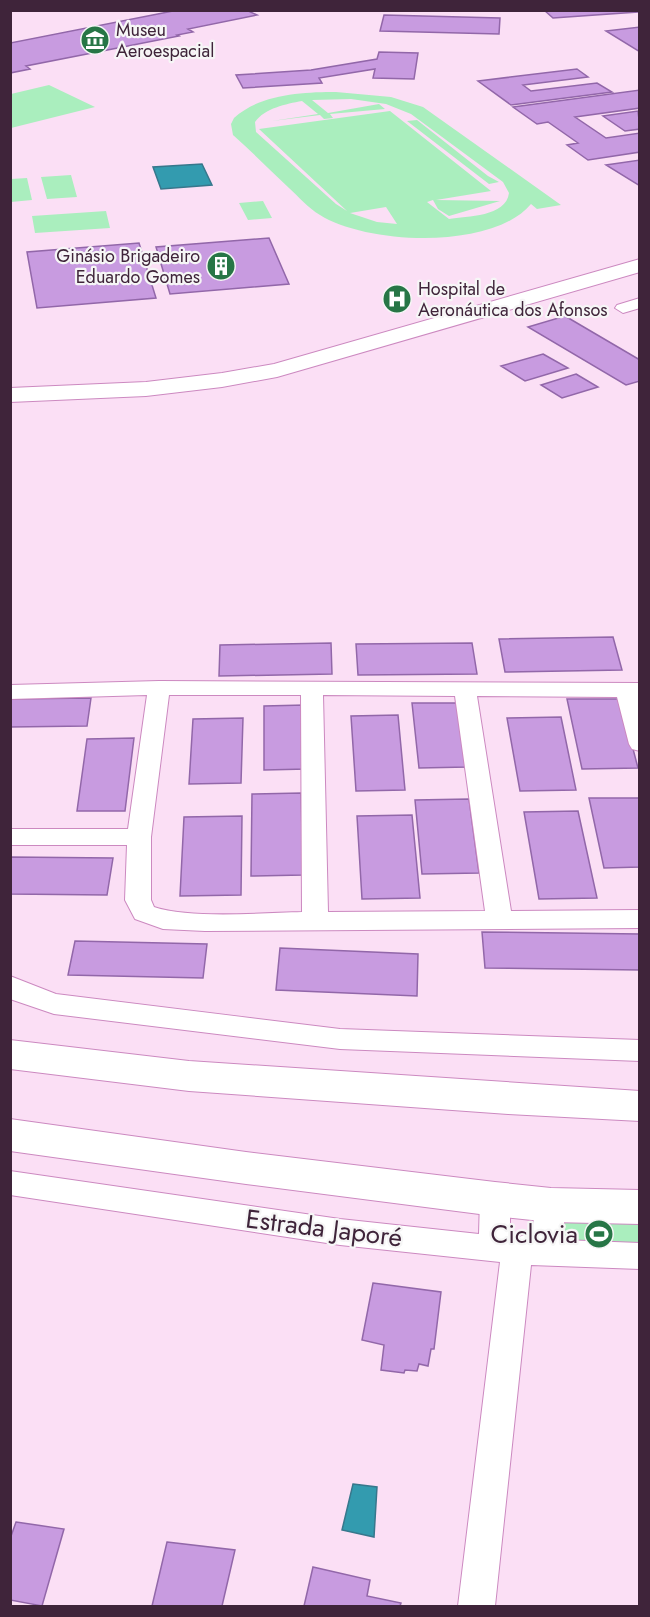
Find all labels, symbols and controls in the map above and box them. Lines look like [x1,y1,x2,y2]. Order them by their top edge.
place label: Museu Aeroespacial [116,17,214,64]
museum icon: Museu Aeroespacial [79,24,111,56]
place label: Ginásio Brigadeiro Eduardo Gomes [56,243,200,290]
building icon: Ginásio Brigadeiro Eduardo Gomes [205,250,237,282]
place label: Hospital de Aeronáutica dos Afonsos [418,276,608,323]
hospital icon: Hospital de Aeronáutica dos Afonsos [381,283,413,315]
street label: Estrada Japoré [244,1200,404,1256]
place label: Ciclovia [491,1215,578,1253]
sports icon: Ciclovia [583,1218,615,1250]

